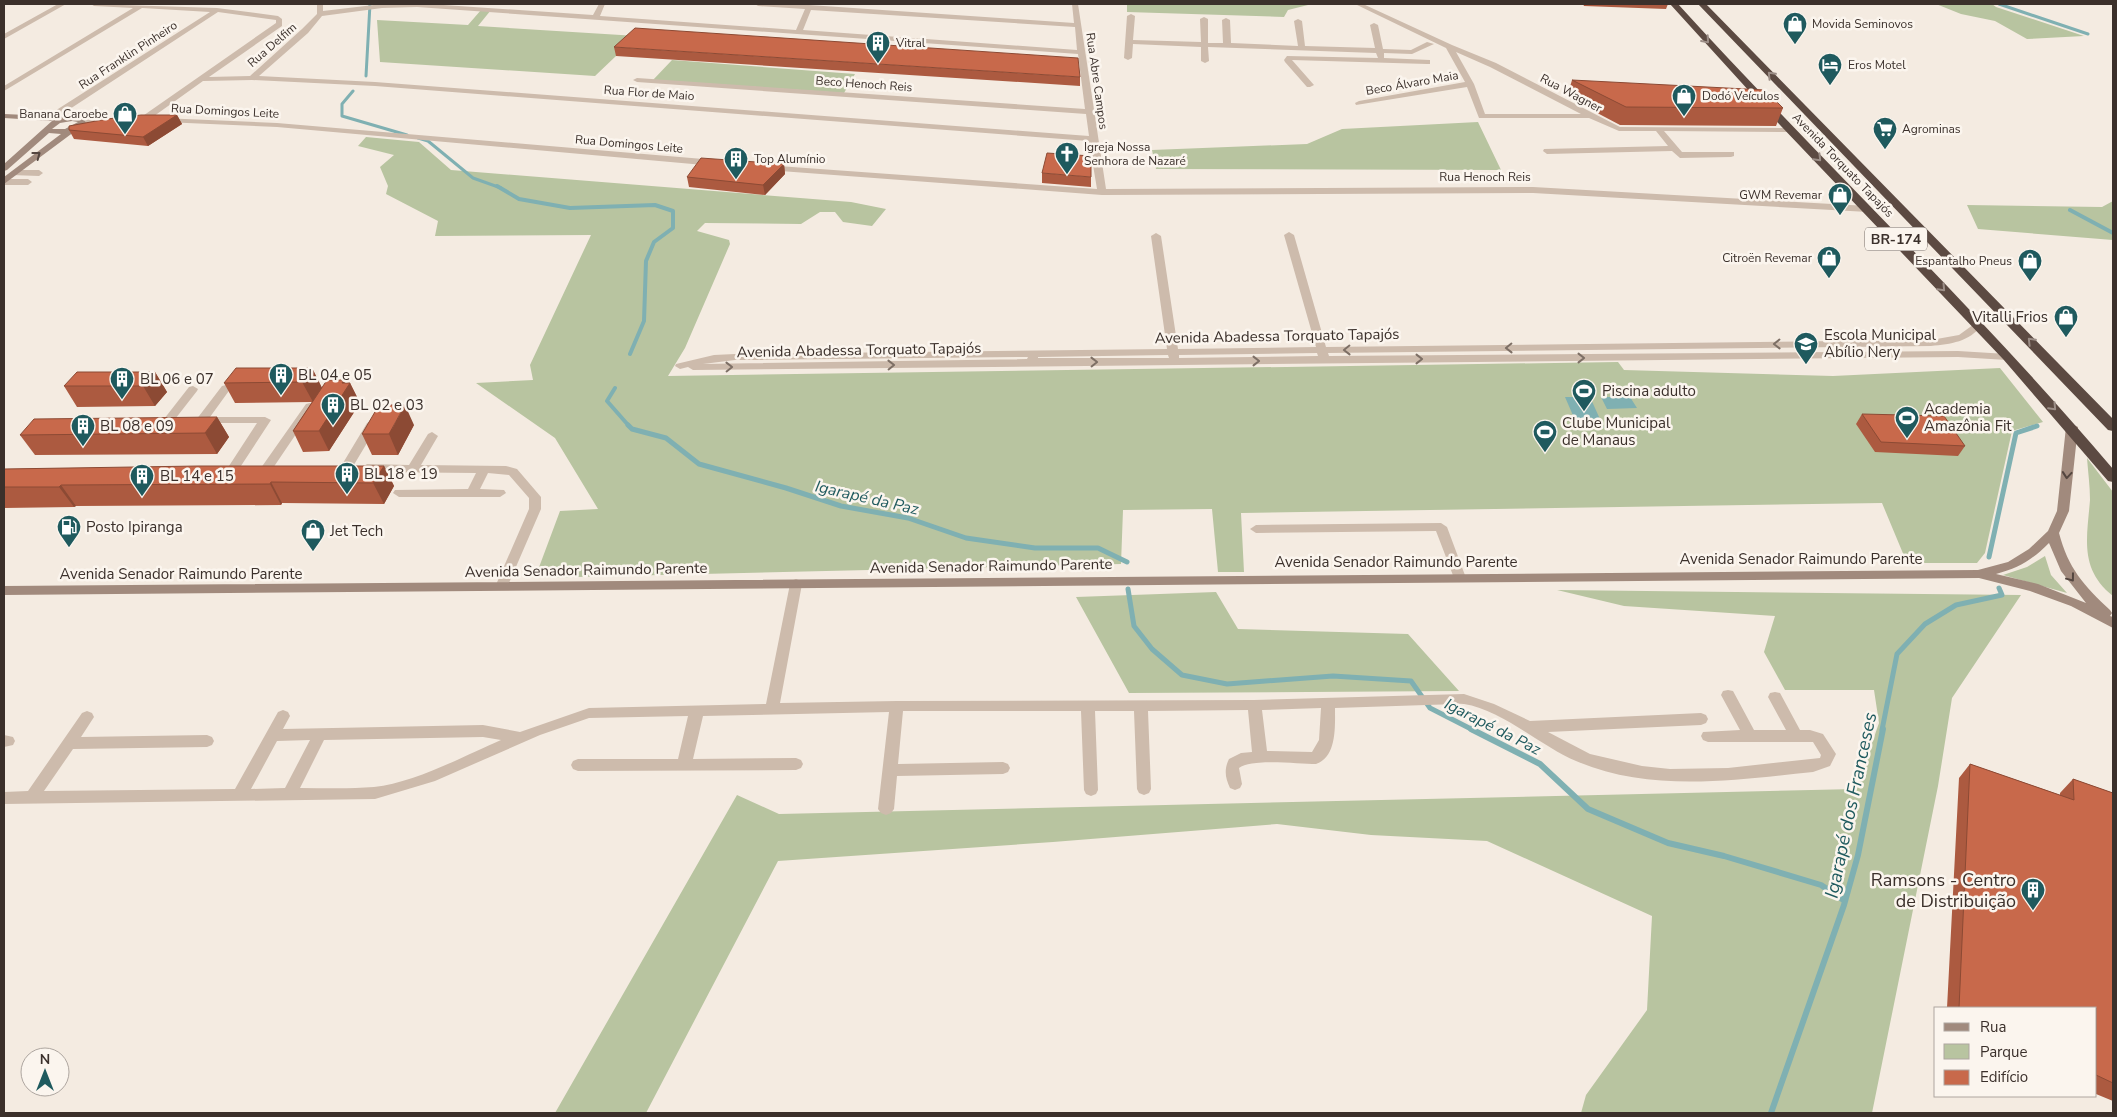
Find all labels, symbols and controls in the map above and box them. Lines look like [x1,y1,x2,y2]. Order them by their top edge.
shop icon: Movida Seminovos [1782,11,1808,45]
place label: Movida Seminovos [1812,16,1913,32]
street label: Rua Franklin Pinheiro [76,17,181,93]
street label: Rua Delfim [244,19,300,71]
building icon: Vitral [865,30,891,64]
street label: Rua Abre Campos [1082,32,1112,131]
place label: Vitral [895,35,926,51]
one-way arrow [1700,35,1709,44]
hotel icon: Eros Motel [1817,52,1843,86]
place label: Eros Motel [1848,57,1906,73]
street label: Beco Álvaro Maia [1364,67,1460,99]
street label: Rua Wagner [1537,70,1605,116]
one-way arrow [1768,71,1777,80]
street label: Beco Henoch Reis [815,73,913,95]
street label: Rua Flor de Maio [603,82,695,104]
shop icon: Dodó Veículos [1671,83,1697,117]
place label: Dodó Veículos [1702,88,1780,104]
street label: Rua Domingos Leite [170,100,280,122]
shop icon: Banana Caroebe [112,101,138,135]
place label: Banana Caroebe [19,106,108,122]
street label: Avenida Torquato Tapajós [1789,109,1897,221]
supermarket icon: Agrominas [1872,116,1898,150]
place label: Agrominas [1902,121,1961,137]
street label: Rua Domingos Leite [574,131,684,157]
place label: Igreja Nossa Senhora de Nazaré [1084,139,1186,169]
church icon: Igreja Nossa Senhora de Nazaré [1054,141,1080,175]
building icon: Top Alumínio [723,146,749,180]
place label: Top Alumínio [754,151,826,167]
one-way arrow [31,152,41,161]
one-way arrow [1812,153,1821,162]
street label: Rua Henoch Reis [1439,169,1531,185]
shop icon: GWM Revemar [1827,182,1853,216]
place label: GWM Revemar [1739,187,1823,203]
road number: BR-174 [1865,228,1927,250]
shop icon: Citroën Revemar [1816,245,1842,279]
shop icon: Espantalho Pneus [2017,248,2043,282]
place label: Citroën Revemar [1722,250,1813,266]
place label: Espantalho Pneus [1915,253,2012,269]
one-way arrow [1936,283,1945,292]
shop icon: Vitalli Frios [2053,304,2079,338]
place label: Vitalli Frios [1971,307,2048,327]
street label: Avenida Abadessa Torquato Tapajós [1154,324,1400,348]
place label: Escola Municipal Abílio Nery [1824,325,1937,362]
school or university icon: Escola Municipal Abílio Nery [1793,331,1819,365]
street label: Avenida Abadessa Torquato Tapajós [736,338,982,362]
one-way arrow [2028,338,2037,347]
one-way arrow [1772,339,1780,349]
one-way arrow [1505,343,1512,353]
one-way arrow [1342,345,1350,355]
one-way arrow [1578,353,1585,363]
one-way arrow [1415,354,1423,364]
one-way arrow [1252,355,1260,366]
one-way arrow [1090,357,1098,367]
one-way arrow [888,360,895,370]
building icon: BL 04 e 05 [268,362,294,396]
one-way arrow [726,362,733,372]
place label: BL 04 e 05 [298,365,372,385]
building icon: BL 06 e 07 [109,366,135,400]
place label: BL 06 e 07 [140,369,214,389]
sports icon: Piscina adulto [1571,378,1597,412]
place label: Piscina adulto [1602,381,1696,401]
building icon: BL 02 e 03 [320,392,346,426]
place label: BL 02 e 03 [350,395,424,415]
place label: Academia Amazônia Fit [1924,399,2012,436]
one-way arrow [2047,402,2056,411]
sports icon: Academia Amazônia Fit [1894,405,1920,439]
building icon: BL 08 e 09 [70,413,96,447]
place label: Clube Municipal de Manaus [1562,413,1671,450]
place label: BL 08 e 09 [100,416,174,436]
sports icon: Clube Municipal de Manaus [1532,419,1558,453]
building icon: BL 18 e 19 [334,461,360,495]
building icon: BL 14 e 15 [129,463,155,497]
place label: BL 18 e 19 [364,464,438,484]
place label: BL 14 e 15 [160,466,234,486]
one-way arrow [2062,472,2073,480]
water label: Igarapé da Paz [813,475,921,521]
fuel station icon: Posto Ipiranga [56,514,82,548]
place label: Posto Ipiranga [86,517,183,537]
shop icon: Jet Tech [300,518,326,552]
place label: Jet Tech [329,521,383,541]
street label: Avenida Senador Raimundo Parente [1680,549,1922,569]
street label: Avenida Senador Raimundo Parente [1275,552,1517,572]
street label: Avenida Senador Raimundo Parente [869,554,1113,578]
street label: Avenida Senador Raimundo Parente [464,558,708,582]
street label: Avenida Senador Raimundo Parente [60,564,302,584]
one-way arrow [2065,572,2074,582]
water label: Igarapé da Paz [1441,693,1545,761]
water label: Igarapé dos Franceses [1819,710,1883,901]
place label: Ramsons - Centro de Distribuição [1871,868,2016,913]
building icon: Ramsons - Centro de Distribuição [2020,877,2046,911]
legend [1934,1007,2097,1097]
text: Rua [1980,1017,2006,1037]
text: Parque [1980,1042,2028,1062]
north arrow [20,1047,70,1097]
text: N [40,1050,50,1069]
text: Edifício [1980,1067,2028,1087]

